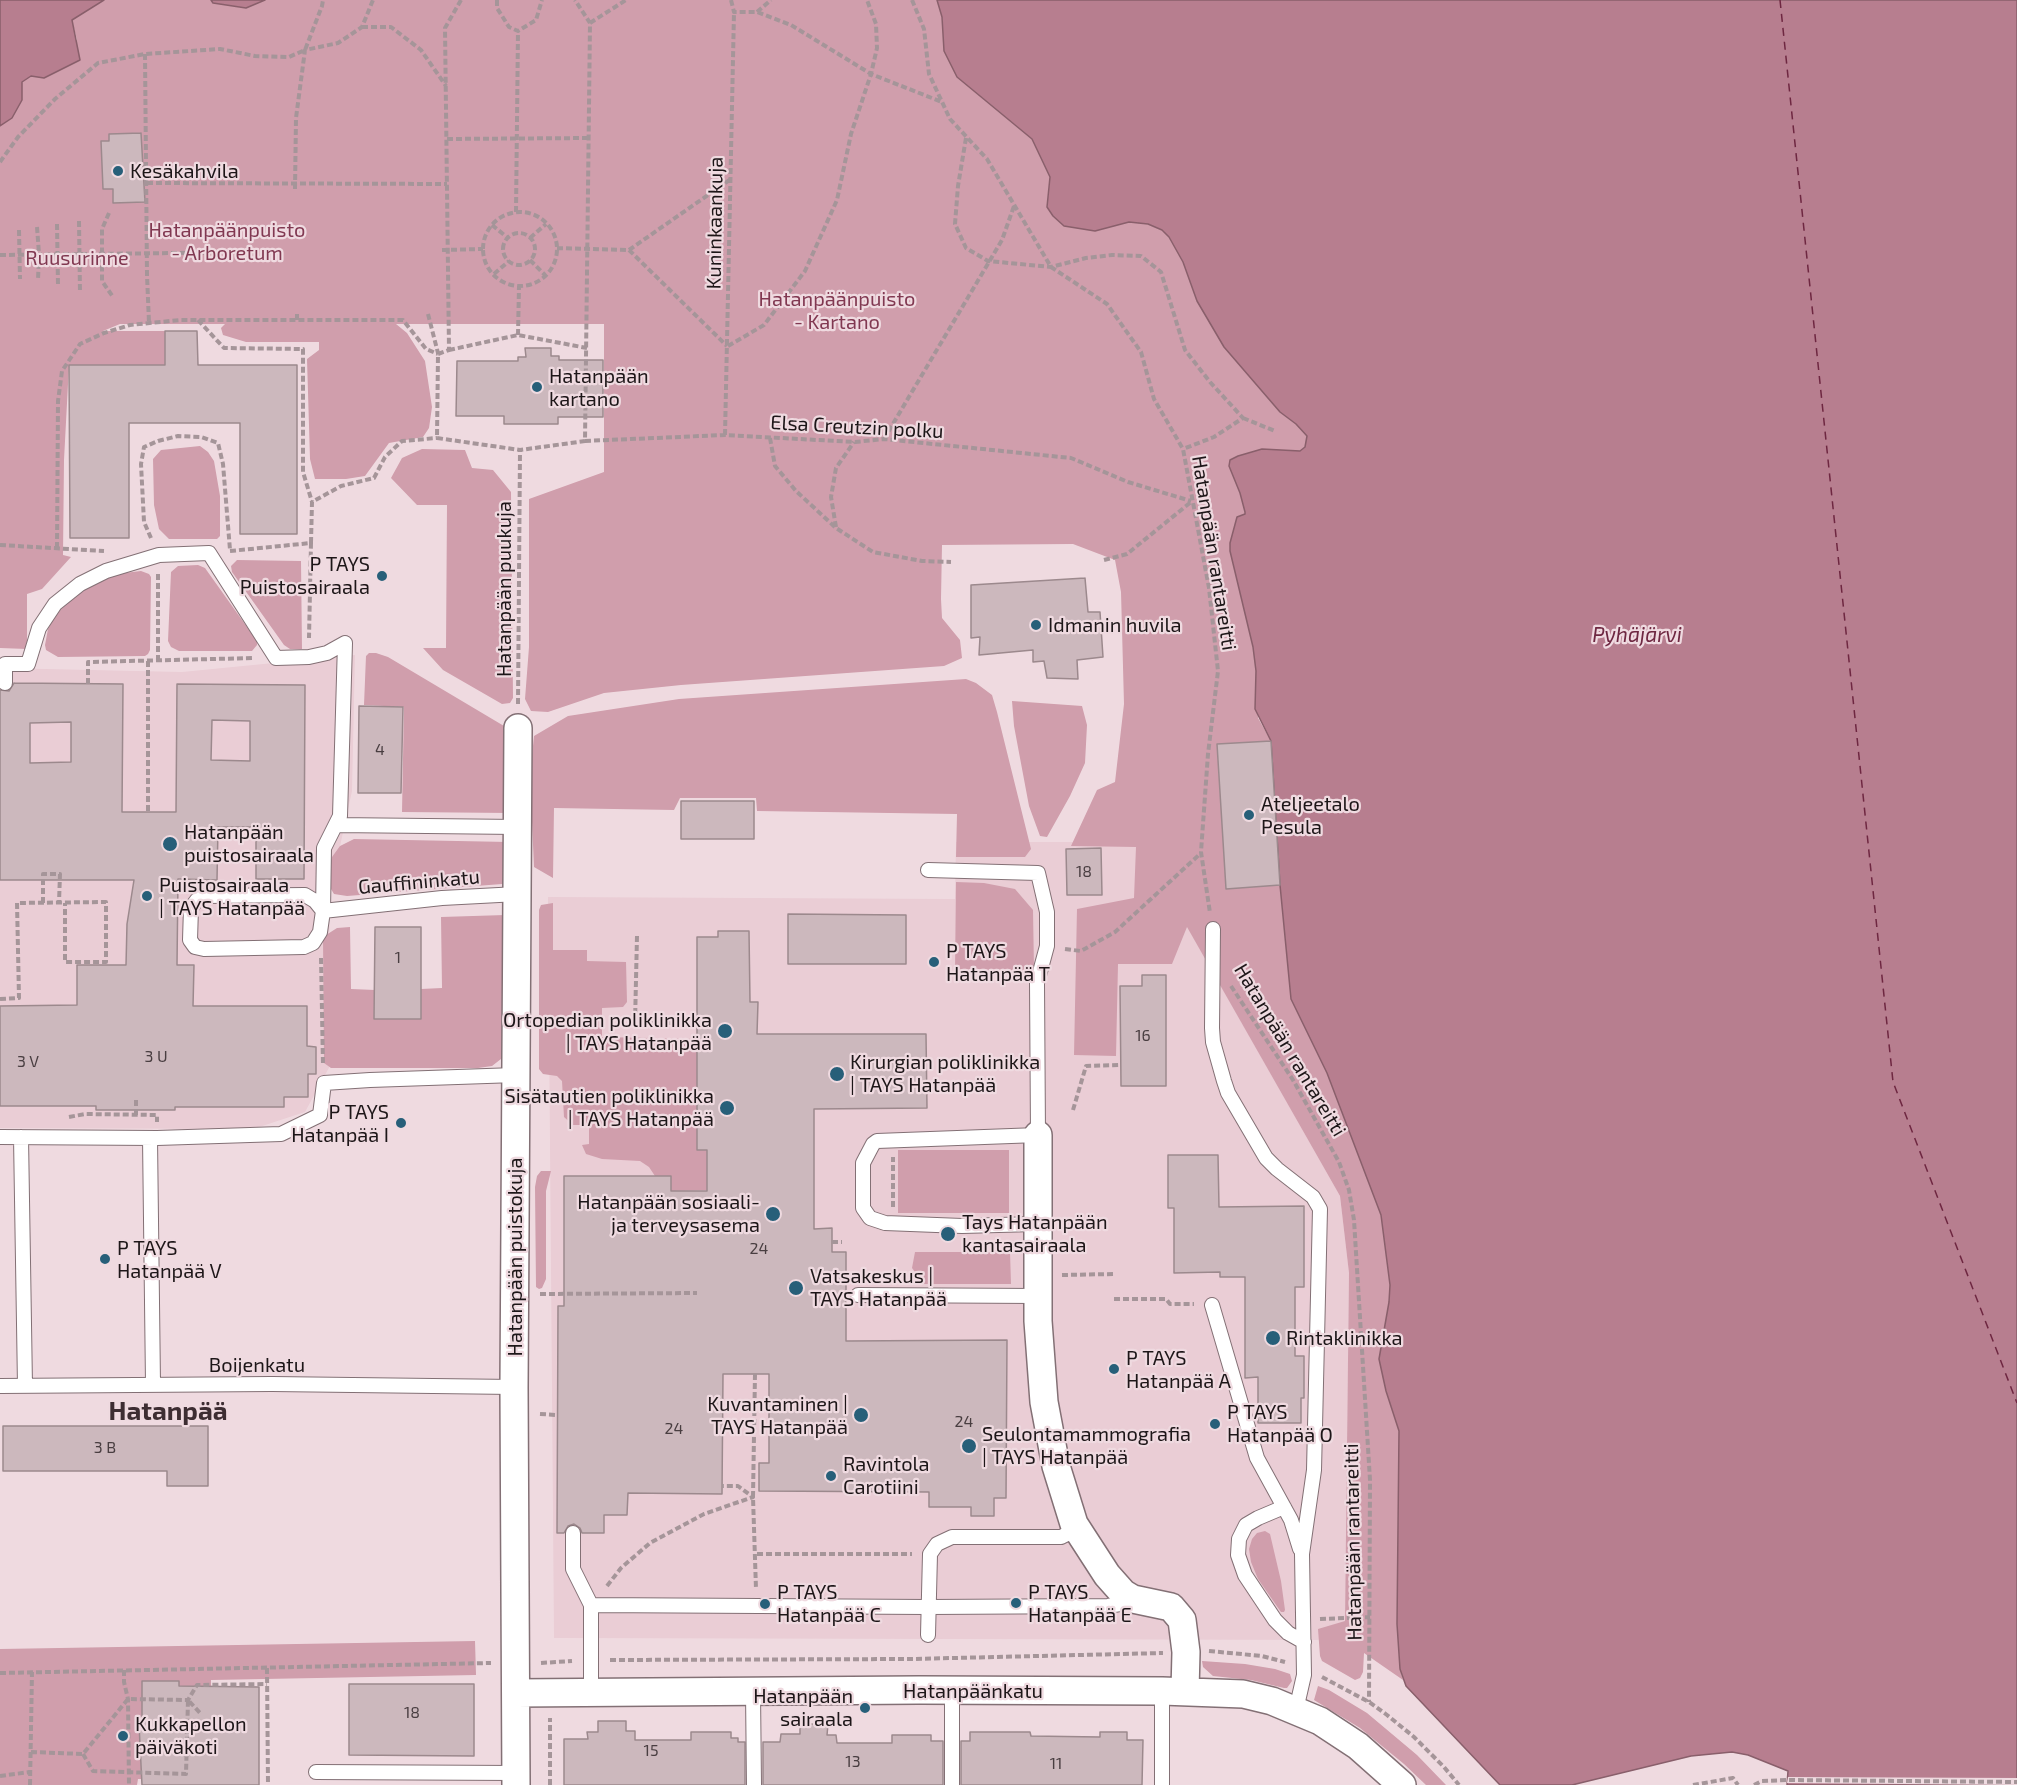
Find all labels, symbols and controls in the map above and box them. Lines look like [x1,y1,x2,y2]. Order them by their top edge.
street label: Kuninkaankuja [702,156,728,290]
place label: Kesäkahvila [130,159,239,183]
marker: Kesäkahvila [111,164,125,178]
park label: Hatanpäänpuisto - Arboretum [149,218,305,265]
park label: Ruusurinne [25,246,129,270]
park label: Hatanpäänpuisto - Kartano [759,287,915,334]
place label: Hatanpään kartano [549,364,649,411]
marker: Hatanpään kartano [530,380,544,394]
street label: Elsa Creutzin polku [770,410,944,444]
street label: Hatanpään rantareitti [1187,454,1241,652]
street label: Hatanpään puukuja [492,501,516,677]
place label: P TAYS Puistosairaala [240,552,370,599]
marker: P TAYS Puistosairaala [375,569,389,583]
place label: Idmanin huvila [1048,613,1181,637]
marker: Idmanin huvila [1029,618,1043,632]
water label: Pyhäjärvi [1592,622,1682,648]
house number: 4 [375,740,385,760]
place label: Ateljeetalo Pesula [1261,792,1360,839]
marker: Ateljeetalo Pesula [1242,808,1256,822]
place label: Hatanpään puistosairaala [184,820,314,867]
marker: Hatanpään puistosairaala [161,835,179,853]
house number: 18 [1076,862,1092,882]
street label: Gauffininkatu [357,865,481,899]
place label: Puistosairaala | TAYS Hatanpää [159,873,305,920]
marker: Puistosairaala | TAYS Hatanpää [140,889,154,903]
place label: P TAYS Hatanpää T [946,939,1050,986]
house number: 1 [395,948,401,968]
marker: P TAYS Hatanpää T [927,955,941,969]
street label: Hatanpään rantareitti [1229,959,1351,1141]
place label: Ortopedian poliklinikka | TAYS Hatanpää [503,1008,712,1055]
marker: Ortopedian poliklinikka | TAYS Hatanpää [716,1022,734,1040]
house number: 16 [1135,1026,1151,1046]
house number: 3 U [144,1047,168,1067]
place label: Kirurgian poliklinikka | TAYS Hatanpää [850,1050,1040,1097]
house number: 3 V [17,1052,39,1072]
marker: Kirurgian poliklinikka | TAYS Hatanpää [828,1065,846,1083]
place label: Sisätautien poliklinikka | TAYS Hatanpää [504,1084,714,1131]
marker: Sisätautien poliklinikka | TAYS Hatanpää [718,1099,736,1117]
place label: P TAYS Hatanpää I [291,1100,389,1147]
marker: P TAYS Hatanpää I [394,1116,408,1130]
street label: Hatanpään puistokuja [503,1158,527,1356]
place label: Hatanpään sosiaali- ja terveysasema [577,1190,760,1237]
marker: Hatanpään sosiaali- ja terveysasema [764,1205,782,1223]
place label: Tays Hatanpään kantasairaala [962,1210,1108,1257]
marker: Tays Hatanpään kantasairaala [939,1225,957,1243]
place label: P TAYS Hatanpää V [117,1236,222,1283]
house number: 24 [750,1239,768,1259]
marker: P TAYS Hatanpää V [98,1252,112,1266]
place label: Vatsakeskus | TAYS Hatanpää [810,1264,947,1311]
marker: Vatsakeskus | TAYS Hatanpää [787,1279,805,1297]
place label: Rintaklinikka [1286,1326,1403,1350]
marker: Rintaklinikka [1264,1329,1282,1347]
place label: P TAYS Hatanpää A [1126,1346,1231,1393]
street label: Boijenkatu [209,1353,305,1377]
marker: P TAYS Hatanpää A [1107,1362,1121,1376]
place label: Kuvantaminen | TAYS Hatanpää [707,1392,848,1439]
district label: Hatanpää [108,1395,228,1427]
place label: P TAYS Hatanpää O [1227,1400,1333,1447]
marker: Kuvantaminen | TAYS Hatanpää [852,1406,870,1424]
house number: 24 [955,1412,973,1432]
marker: P TAYS Hatanpää O [1208,1417,1222,1431]
house number: 24 [665,1419,683,1439]
place label: Seulontamammografia | TAYS Hatanpää [982,1422,1191,1469]
marker: Seulontamammografia | TAYS Hatanpää [960,1437,978,1455]
house number: 3 B [94,1438,116,1458]
street label: Hatanpään rantareitti [1339,1443,1367,1641]
place label: Ravintola Carotiini [843,1452,929,1499]
marker: Ravintola Carotiini [824,1469,838,1483]
place label: P TAYS Hatanpää C [777,1580,881,1627]
place label: P TAYS Hatanpää E [1028,1580,1132,1627]
marker: P TAYS Hatanpää E [1009,1596,1023,1610]
marker: P TAYS Hatanpää C [758,1597,772,1611]
street label: Hatanpäänkatu [903,1679,1043,1703]
place label: Hatanpään sairaala [753,1684,853,1731]
marker: Hatanpään sairaala [858,1701,872,1715]
house number: 18 [404,1703,420,1723]
place label: Kukkapellon päiväkoti [135,1712,247,1759]
marker: Kukkapellon päiväkoti [116,1729,130,1743]
house number: 15 [644,1741,658,1761]
house number: 13 [845,1752,861,1772]
house number: 11 [1050,1754,1062,1774]

